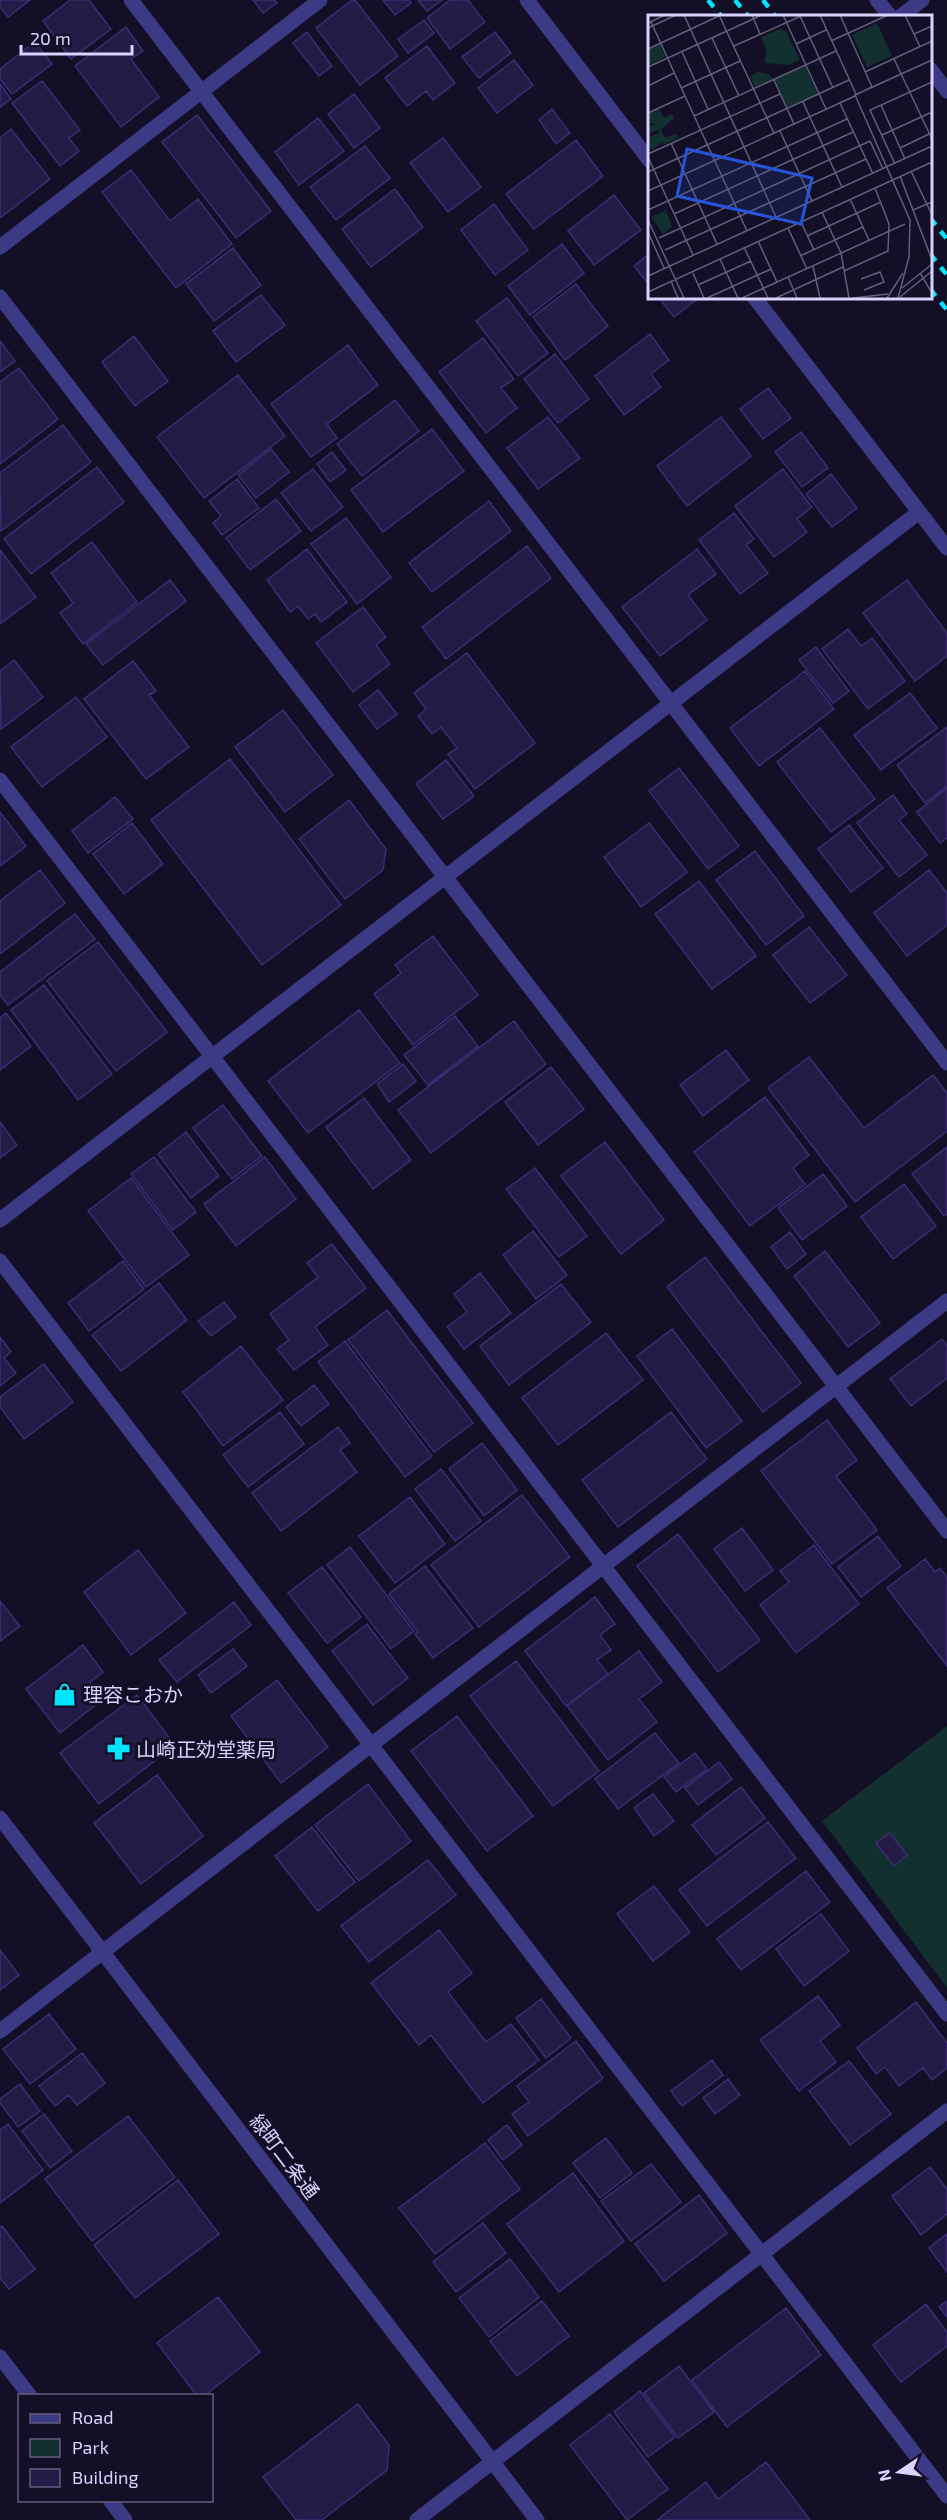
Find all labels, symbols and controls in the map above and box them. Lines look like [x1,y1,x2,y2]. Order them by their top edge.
inset map [648,15,932,298]
scale bar [21,18,132,56]
text: 20 m [30,27,71,49]
shop icon: 理容こおか [52,1681,78,1707]
place label: 理容こおか [83,1682,183,1706]
pharmacy icon: 山崎正効堂薬局 [105,1736,131,1762]
place label: 山崎正効堂薬局 [136,1737,276,1761]
street label: 緑町二条通 [245,2109,325,2203]
legend [18,2394,213,2502]
text: Road [72,2406,113,2428]
text: Park [72,2436,109,2458]
north arrow [869,2442,929,2502]
text: Building [72,2466,139,2488]
text: N [873,2468,894,2483]

